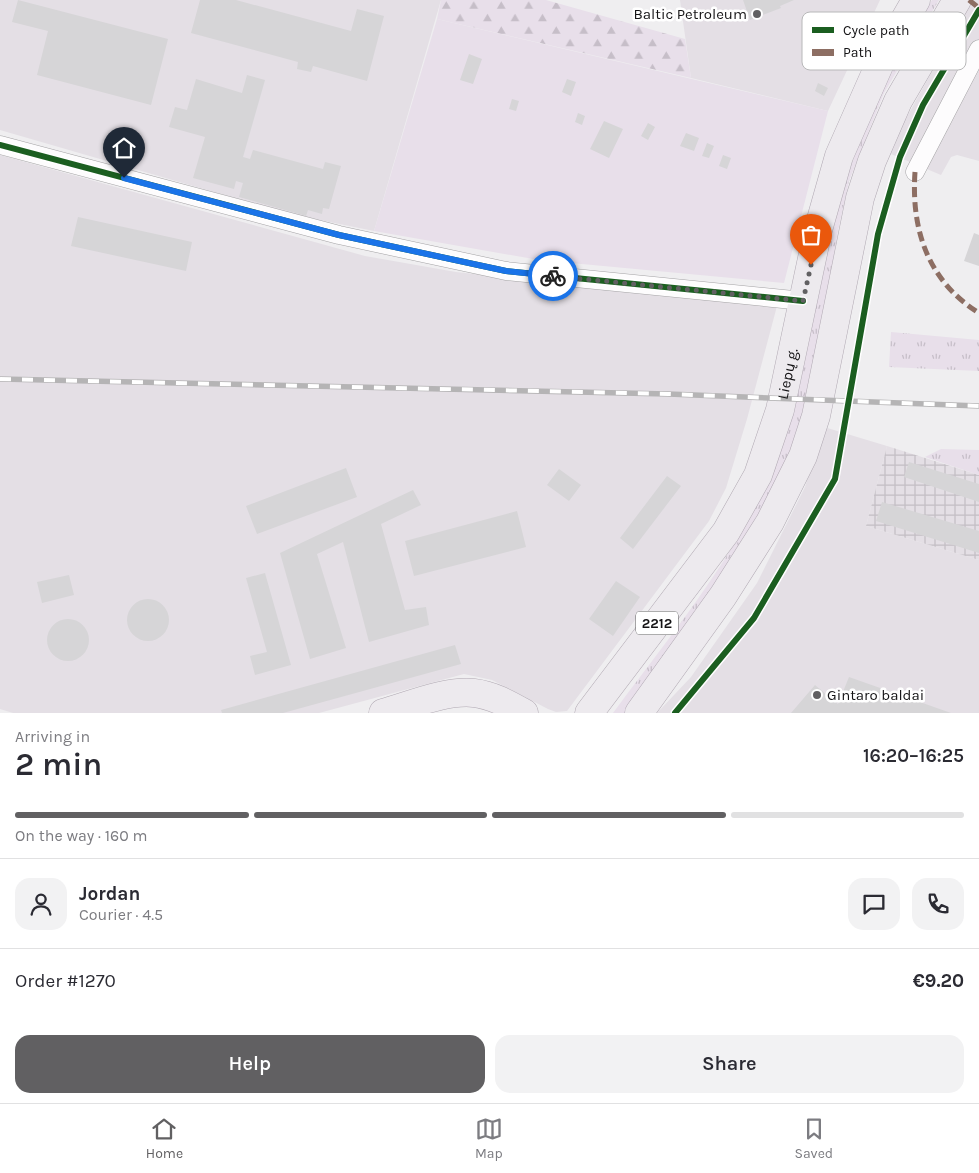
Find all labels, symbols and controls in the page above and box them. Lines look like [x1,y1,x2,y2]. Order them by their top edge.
place label: Baltic Petroleum [634,5,747,23]
marker: Baltic Petroleum [751,8,763,20]
legend [802,12,966,70]
text: Cycle path [843,22,909,39]
text: Path [843,44,872,61]
pin [103,127,145,178]
icon: home [110,134,138,162]
pin [790,214,832,265]
icon: bag [797,221,825,249]
courier [528,251,578,301]
icon: bike [539,262,567,290]
street label: Liepų g. [773,346,802,401]
road number: 2212 [636,612,678,634]
place label: Gintaro baldai [827,686,924,704]
marker: Gintaro baldai [811,689,823,701]
text: Arriving in [15,727,90,746]
text: 16:20–16:25 [863,745,964,767]
text: 2 min [15,746,102,783]
text: On the way · 160 m [15,826,148,845]
button: person [15,878,67,930]
button: chat [848,878,900,930]
button: phone [912,878,964,930]
text: Jordan [79,883,140,905]
text: Courier · 4.5 [79,905,163,924]
text: Order #1270 [15,970,116,992]
text: €9.20 [913,970,964,992]
button: Help [15,1035,485,1093]
button: Share [495,1035,964,1093]
tab: Home [146,1115,183,1162]
tab: Map [475,1115,503,1162]
tab: Saved [794,1115,833,1162]

